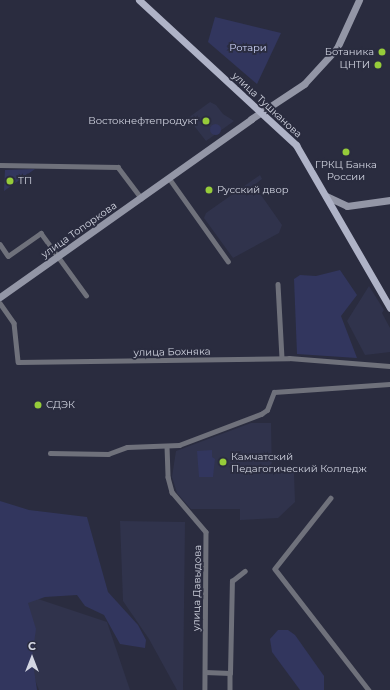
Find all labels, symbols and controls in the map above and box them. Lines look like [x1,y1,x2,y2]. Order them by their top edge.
park label: Ротари [229,42,267,54]
place label: Ботаника [325,46,374,58]
marker: Ботаника [377,47,387,57]
place label: ЦНТИ [339,59,370,71]
marker: ЦНТИ [373,60,383,70]
street label: улица Тушканова [230,70,304,140]
place label: Востокнефтепродукт [88,115,198,127]
marker: Востокнефтепродукт [201,116,211,126]
marker: ГРКЦ Банка России [341,147,351,157]
place label: ГРКЦ Банка России [315,158,377,182]
place label: ТП [18,175,32,187]
marker: ТП [5,176,15,186]
place label: Русский двор [217,184,289,196]
marker: Русский двор [204,185,214,195]
street label: улица Топоркова [39,199,119,261]
street label: улица Бохняка [133,345,211,359]
place label: СДЭК [46,399,75,411]
marker: СДЭК [33,400,43,410]
place label: Камчатский Педагогический Колледж [231,450,367,474]
marker: Камчатский Педагогический Колледж [218,457,228,467]
street label: улица Давыдова [190,545,204,631]
north arrow [12,638,52,678]
text: С [28,639,36,653]

